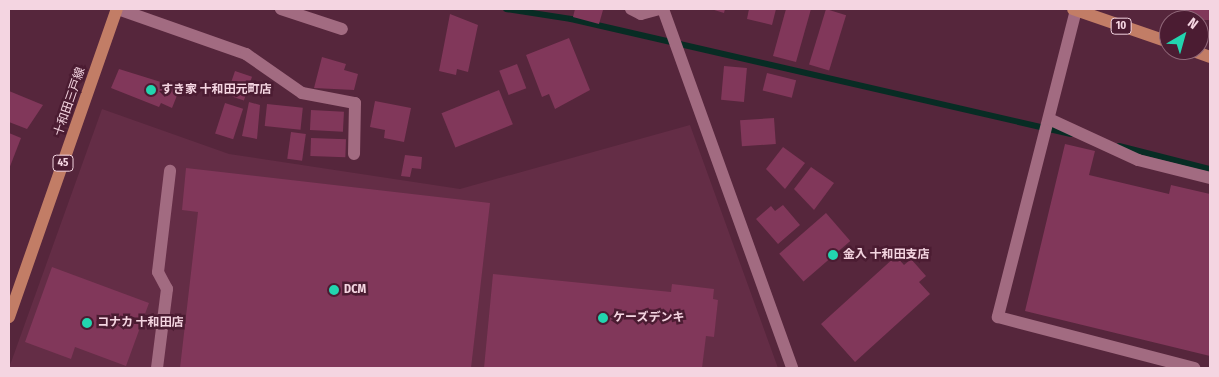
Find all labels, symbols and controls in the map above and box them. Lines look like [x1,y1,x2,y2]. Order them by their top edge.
north arrow [1159,10,1209,60]
text: N [1184,14,1201,33]
road number: 10 [1110,18,1132,34]
street label: 十和田三戸線 [51,66,89,138]
place label: すき家 十和田元町店 [161,83,271,97]
marker: すき家 十和田元町店 [145,84,157,96]
road number: 45 [52,154,74,172]
place label: 金入 十和田支店 [843,248,929,262]
marker: 金入 十和田支店 [827,249,839,261]
place label: DCM [344,283,366,297]
marker: DCM [328,284,340,296]
place label: ケーズデンキ [613,311,685,325]
marker: ケーズデンキ [597,312,609,324]
place label: コナカ 十和田店 [97,316,183,330]
marker: コナカ 十和田店 [81,317,93,329]

